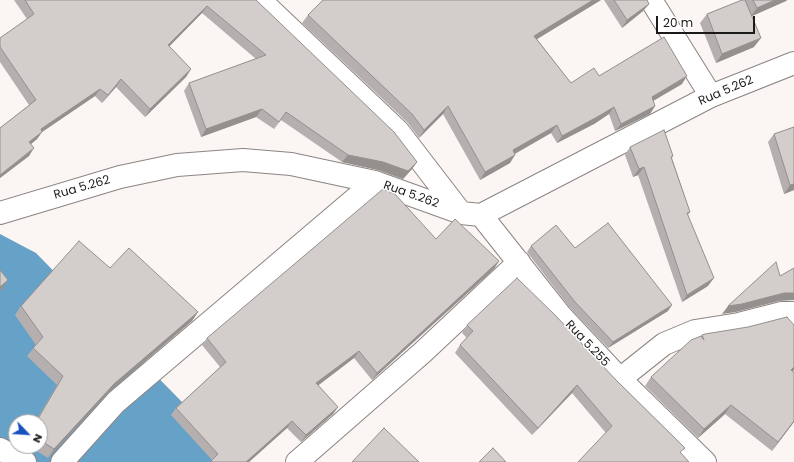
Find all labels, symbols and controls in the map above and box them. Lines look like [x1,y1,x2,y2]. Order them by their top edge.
scale bar [658,8,757,34]
text: 20 m [663,14,693,31]
street label: Rua 5.262 [697,73,755,109]
street label: Rua 5.262 [52,173,112,203]
street label: Rua 5.262 [381,178,441,212]
street label: Rua 5.255 [562,318,612,370]
north arrow [8,414,48,454]
text: N [29,432,47,446]

